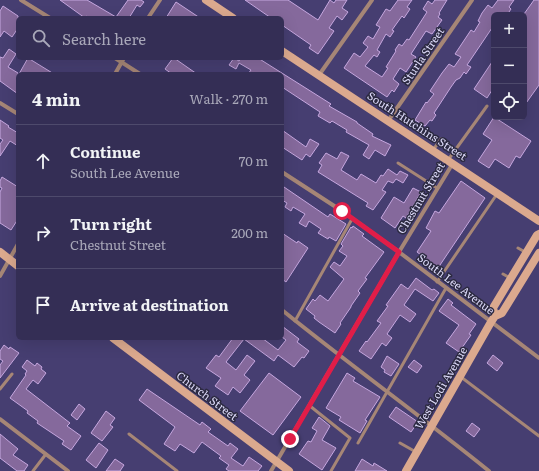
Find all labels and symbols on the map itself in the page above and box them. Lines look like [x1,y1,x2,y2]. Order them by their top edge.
street label: Sturla Street [397,23,448,87]
street label: South Hutchins Street [365,87,471,164]
street label: Chestnut Street [392,158,448,236]
route start [333,202,351,220]
street label: South Lee Avenue [415,249,499,318]
street label: West Lodi Avenue [410,343,470,432]
street label: Church Street [174,367,242,424]
route end [281,430,299,448]

